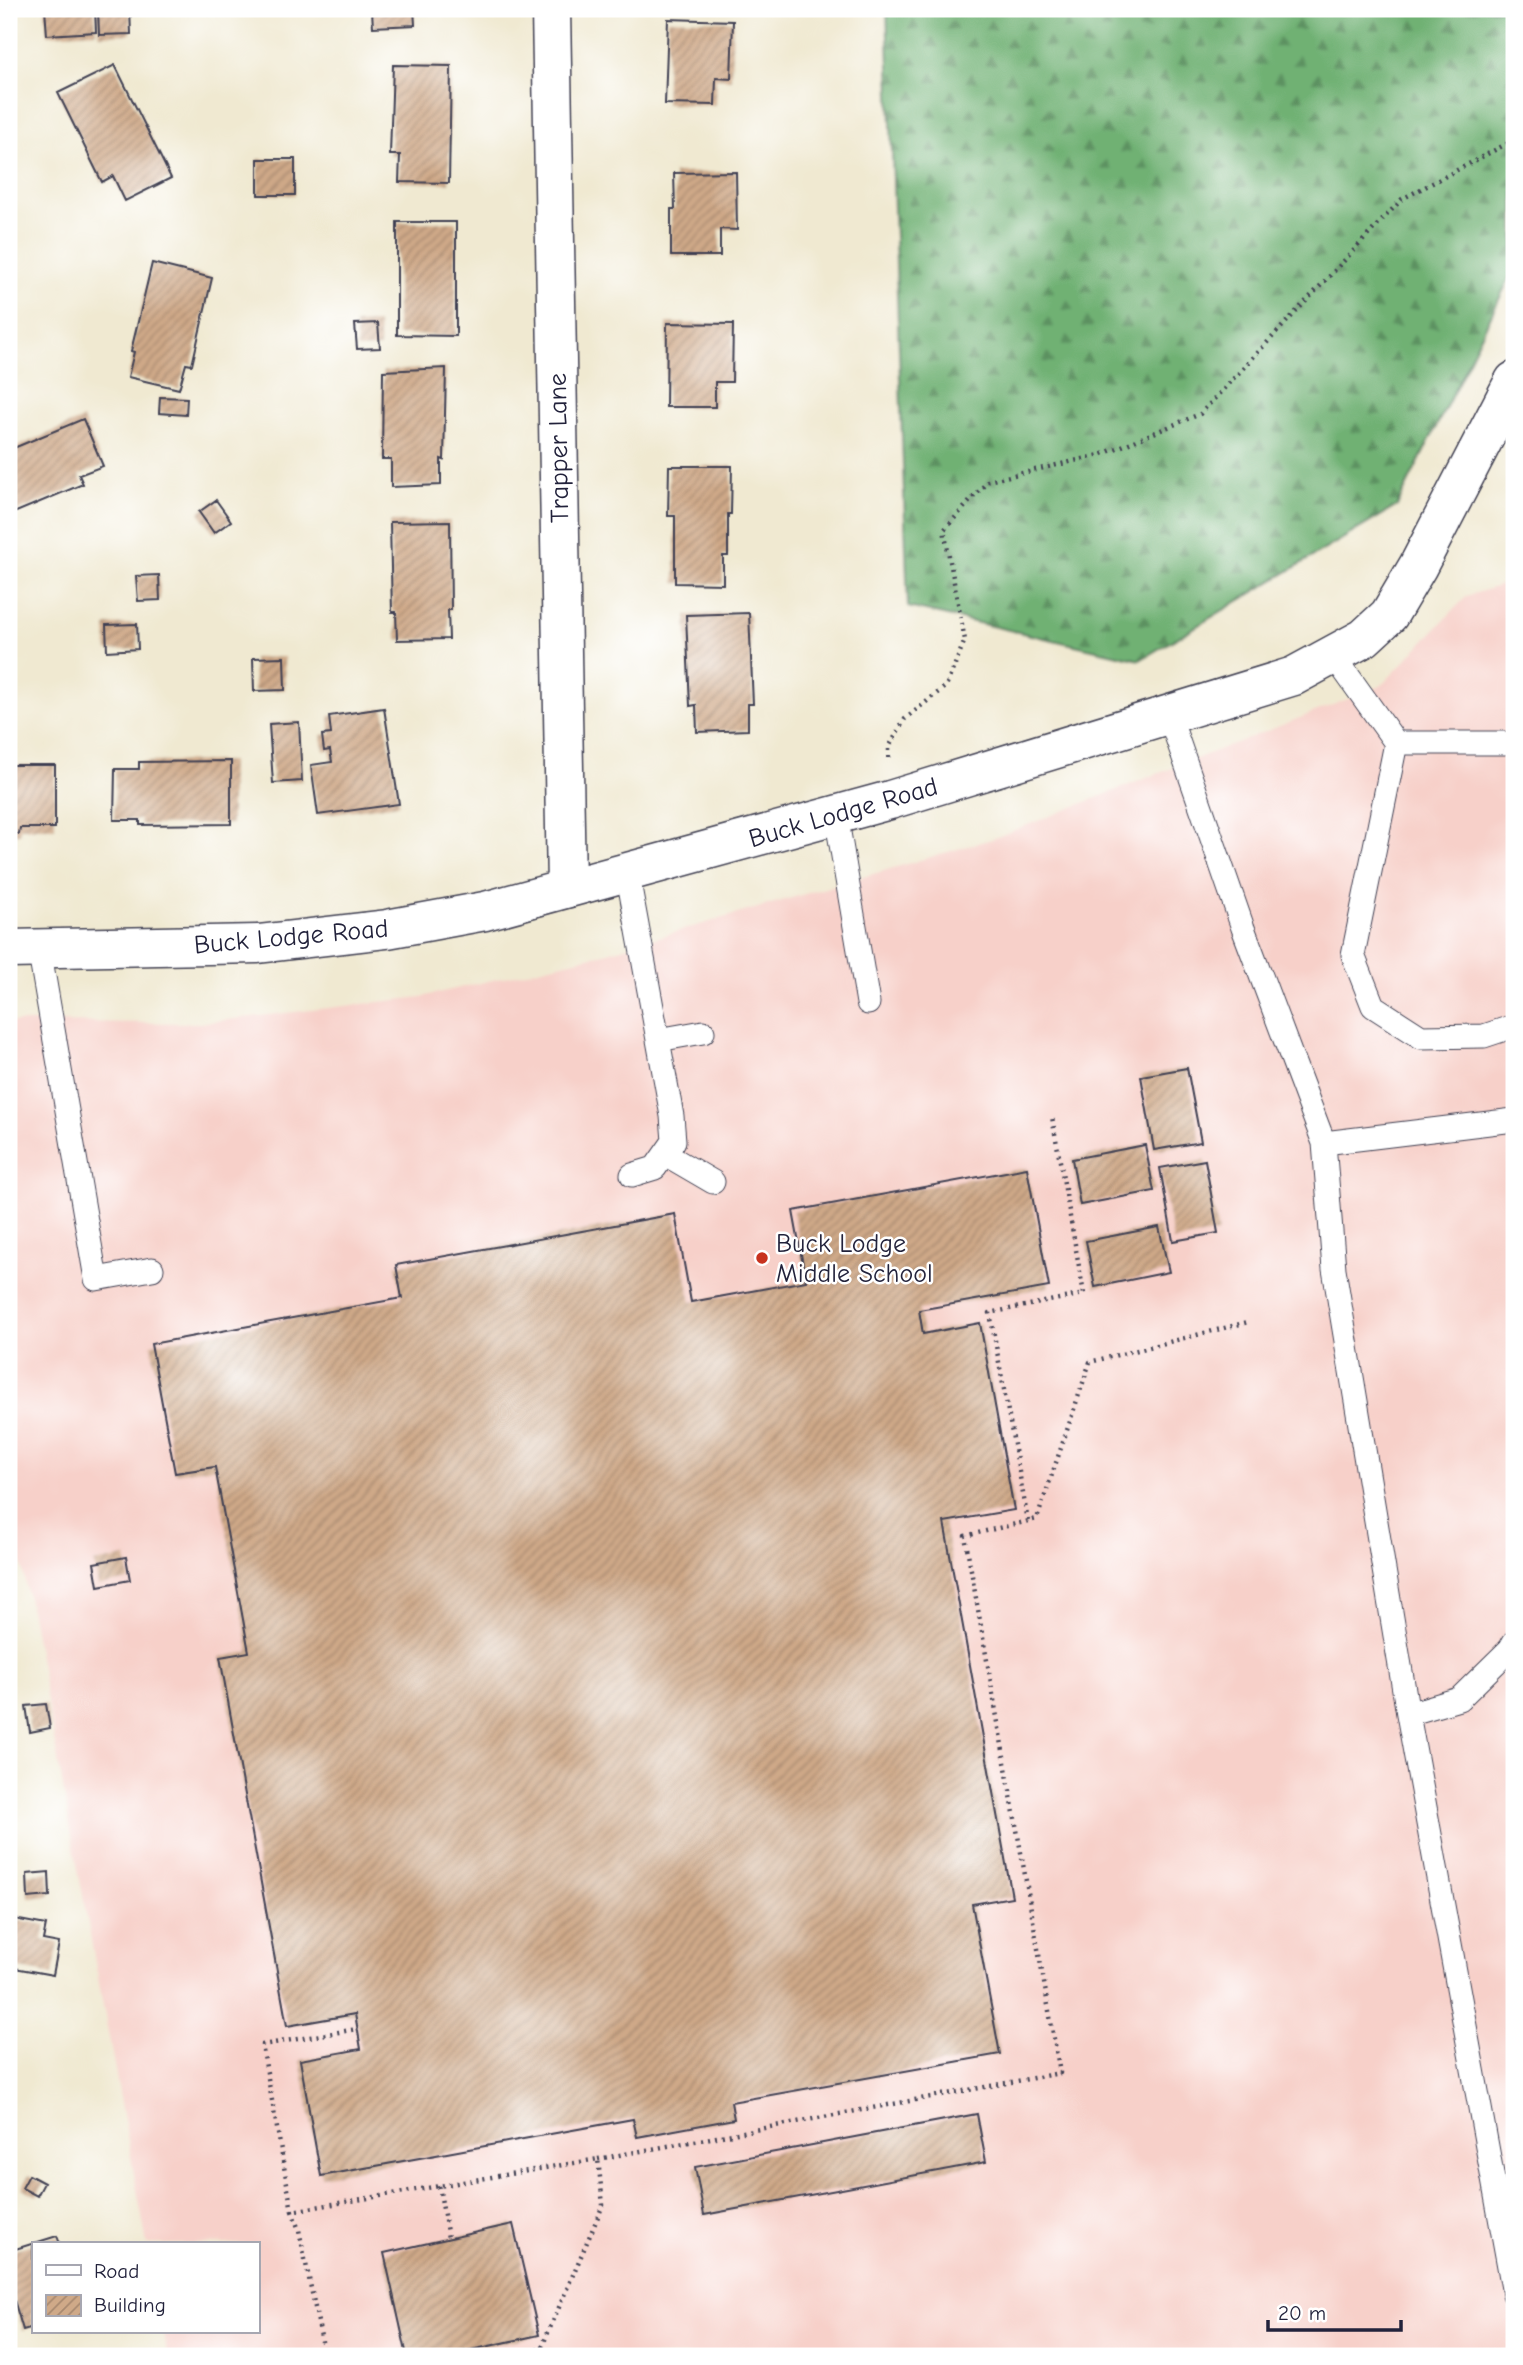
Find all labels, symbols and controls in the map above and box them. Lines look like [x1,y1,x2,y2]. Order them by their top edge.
street label: Trapper Lane [543,373,575,523]
street label: Buck Lodge Road [745,772,941,854]
street label: Buck Lodge Road [193,914,389,960]
place label: Buck Lodge Middle School [776,1229,933,1289]
marker: Buck Lodge Middle School [754,1250,770,1266]
legend [32,2242,259,2334]
text: Road [94,2259,139,2283]
scale bar [1268,2288,1400,2332]
text: Building [94,2293,166,2317]
text: 20 m [1278,2301,1326,2325]

